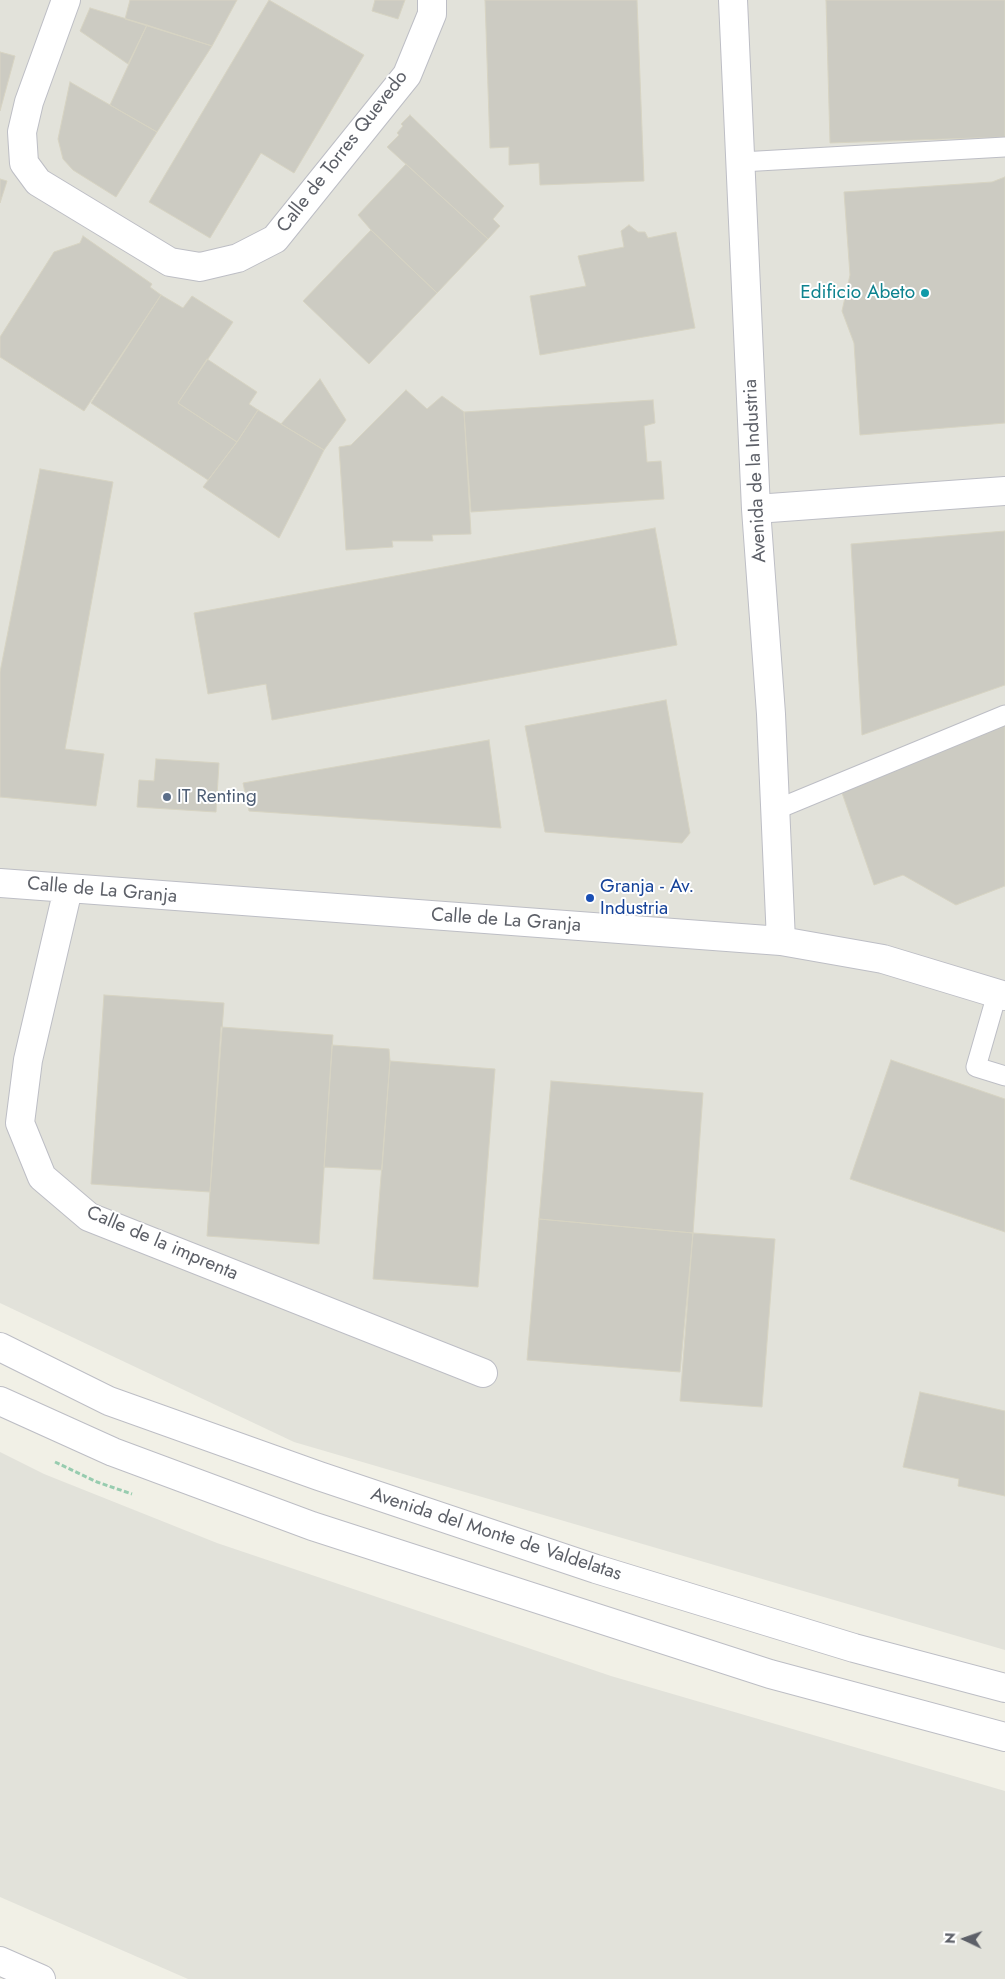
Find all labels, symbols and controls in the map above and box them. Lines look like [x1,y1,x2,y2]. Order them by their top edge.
street label: Calle de Torres Quevedo [273,66,413,238]
place label: Edificio Abeto [800,282,915,304]
marker: Edificio Abeto [919,287,931,299]
street label: Avenida de la Industria [740,379,772,563]
place label: IT Renting [177,786,257,808]
marker: IT Renting [161,791,173,803]
street label: Calle de La Granja [26,873,178,909]
place label: Granja - Av. Industria [600,876,694,920]
marker: Granja - Av. Industria [584,892,596,904]
street label: Calle de La Granja [430,904,582,938]
street label: Calle de la imprenta [83,1202,241,1286]
street label: Avenida del Monte de Valdelatas [368,1484,624,1586]
north arrow [940,1914,990,1964]
text: N [940,1932,960,1944]

